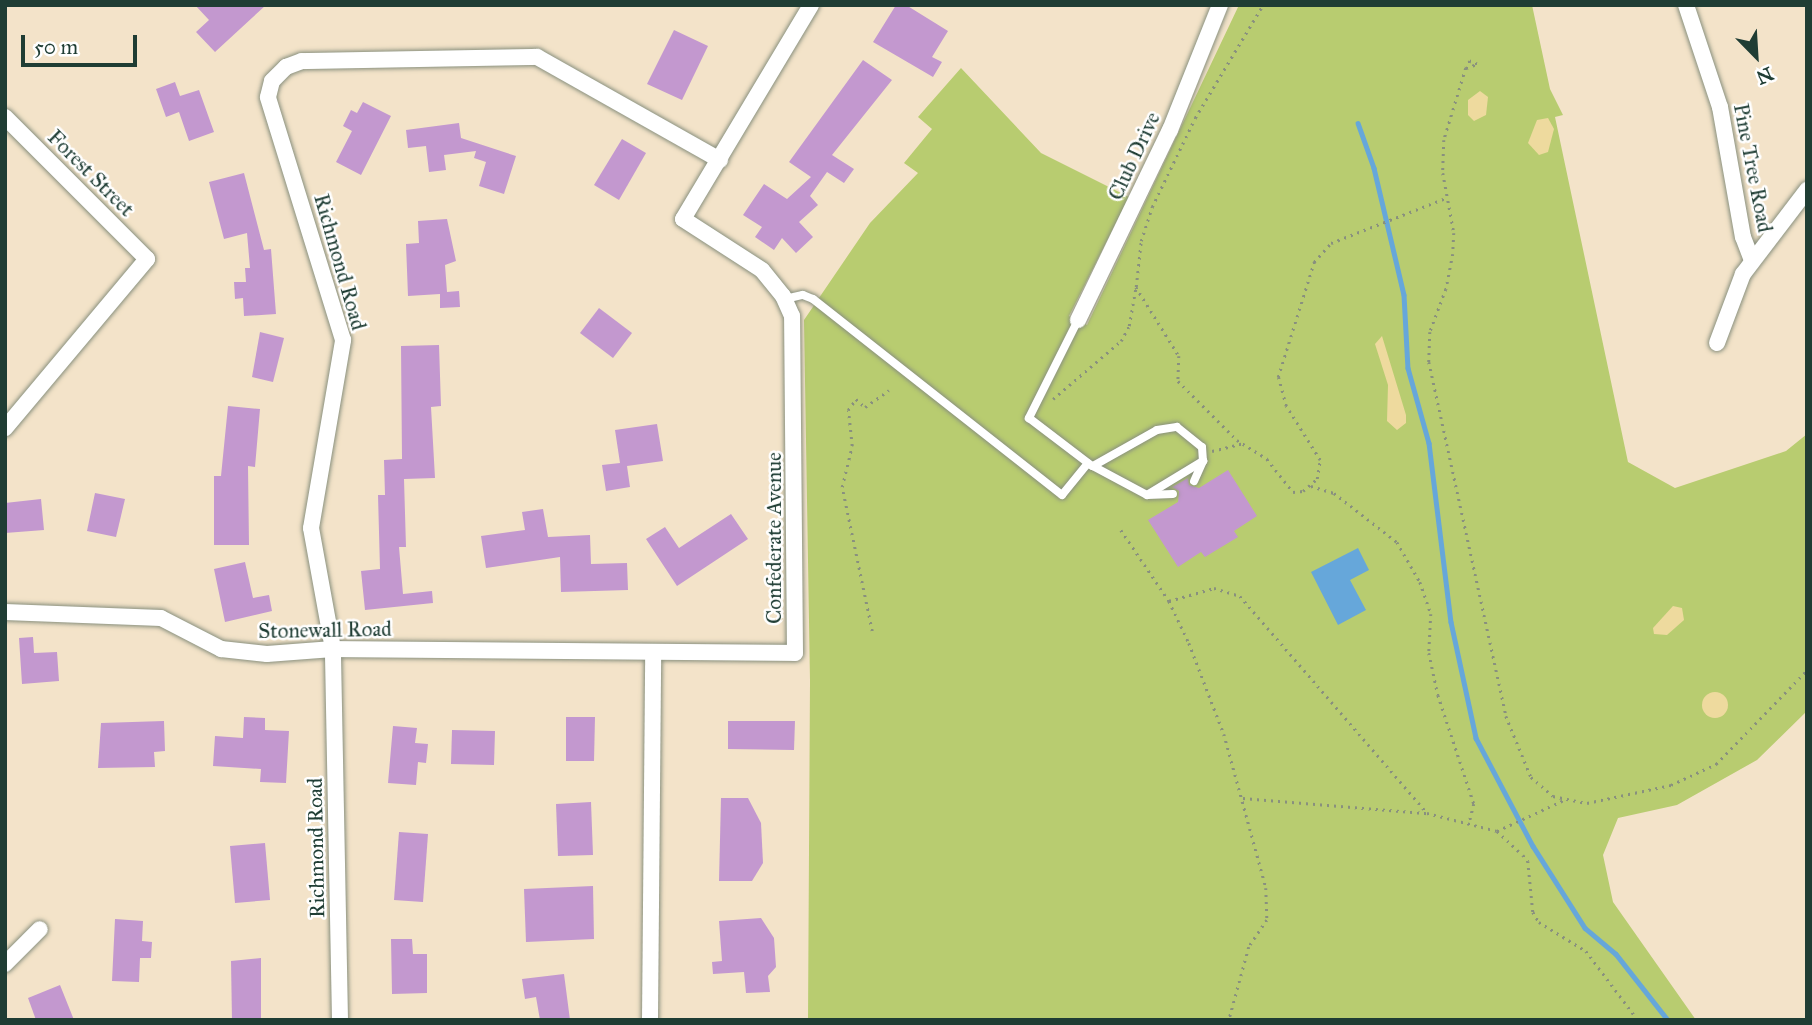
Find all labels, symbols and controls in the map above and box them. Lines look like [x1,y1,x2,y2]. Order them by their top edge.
scale bar [24,21,140,65]
north arrow [1721,21,1791,91]
text: 50 m [34,34,78,60]
text: N [1753,62,1777,89]
street label: Pine Tree Road [1728,101,1778,235]
street label: Club Drive [1103,108,1165,204]
street label: Forest Street [42,124,140,222]
street label: Richmond Road [309,191,371,333]
street label: Confederate Avenue [761,452,787,624]
street label: Stonewall Road [258,616,392,644]
street label: Richmond Road [302,778,330,918]

